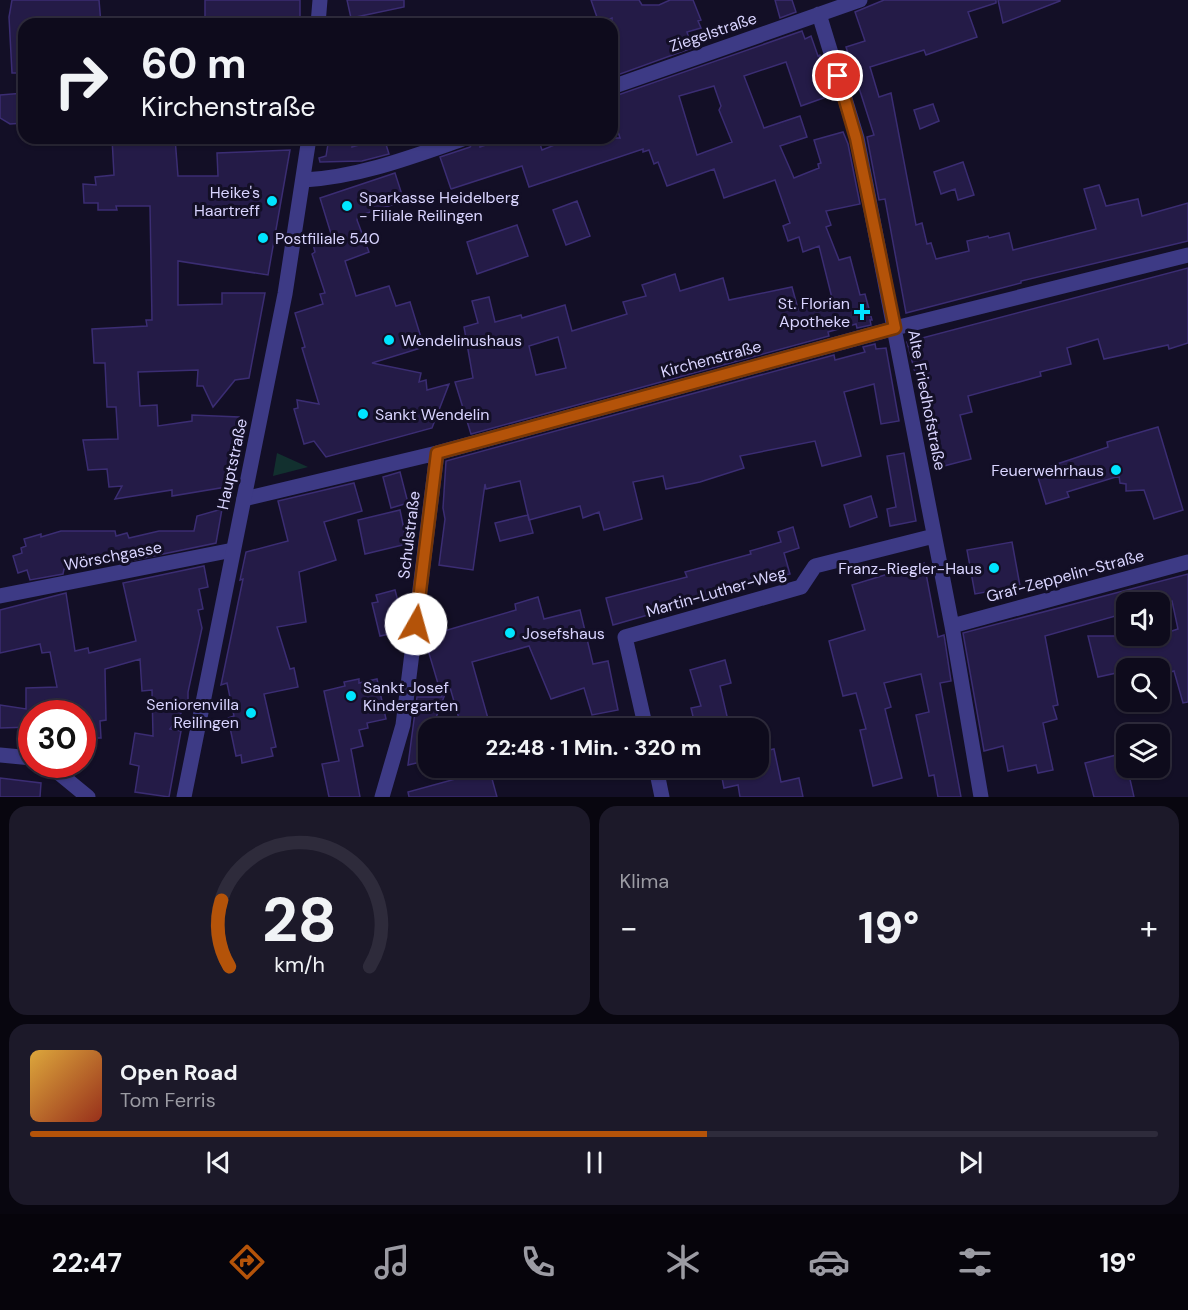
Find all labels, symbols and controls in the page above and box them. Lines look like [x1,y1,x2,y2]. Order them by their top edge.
street label: Ziegelstraße [667,7,759,57]
text: 60 m [141,36,247,91]
icon: right [42,42,120,120]
pin [812,50,863,101]
icon: arrive [821,59,854,92]
text: Kirchenstraße [141,89,316,124]
place label: Heike's Haartreff [194,182,260,221]
place label: Sparkasse Heidelberg - Filiale Reilingen [359,187,519,226]
marker: Heike's Haartreff [265,194,279,208]
marker: Sparkasse Heidelberg - Filiale Reilingen [340,199,354,213]
place label: Postfiliale 540 [275,228,380,249]
marker: Postfiliale 540 [256,231,270,245]
place label: St. Florian Apotheke [778,293,850,332]
marker: St. Florian Apotheke [855,305,869,319]
street label: Alte Friedhofstraße [903,328,951,472]
place label: Wendelinushaus [401,330,522,351]
marker: Wendelinushaus [382,333,396,347]
street label: Kirchenstraße [658,335,764,383]
place label: Sankt Wendelin [375,404,489,425]
marker: Sankt Wendelin [356,407,370,421]
street label: Hauptstraße [212,416,252,512]
place label: Feuerwehrhaus [991,460,1104,481]
marker: Feuerwehrhaus [1109,463,1123,477]
street label: Schulstraße [393,490,425,580]
street label: Wörschgasse [62,536,164,576]
street label: Graf-Zeppelin-Straße [984,545,1146,607]
place label: Franz-Riegler-Haus [838,558,982,579]
marker: Franz-Riegler-Haus [987,561,1001,575]
street label: Martin-Luther-Weg [644,562,789,622]
position arrow [384,592,448,656]
map controls [1116,592,1170,778]
button: sound [1116,592,1170,646]
place label: Josefshaus [522,623,605,644]
marker: Josefshaus [503,626,517,640]
button: search [1116,658,1170,712]
place label: Sankt Josef Kindergarten [363,677,458,716]
marker: Sankt Josef Kindergarten [344,689,358,703]
place label: Seniorenvilla Reilingen [146,694,239,733]
speed limit sign: 30 [18,700,96,778]
marker: Seniorenvilla Reilingen [244,706,258,720]
button: layers [1116,724,1170,778]
text: 22:48 · 1 Min. · 320 m [485,733,702,762]
text: Klima [620,868,669,894]
text: 28 [262,879,337,960]
text: 19° [858,898,919,957]
text: − [620,906,638,949]
text: + [1140,906,1158,949]
text: km/h [274,952,325,980]
text: Open Road [120,1058,238,1087]
text: Tom Ferris [120,1087,216,1113]
icon: previous [202,1146,235,1179]
icon: pause [578,1146,611,1179]
icon: next [954,1146,987,1179]
icon: directions [226,1241,268,1283]
icon: music [371,1241,413,1283]
icon: phone [517,1241,559,1283]
icon: climate [662,1241,704,1283]
icon: car [808,1241,850,1283]
icon: filters [954,1241,996,1283]
text: 22:47 [52,1245,122,1280]
text: 19° [1099,1245,1136,1280]

